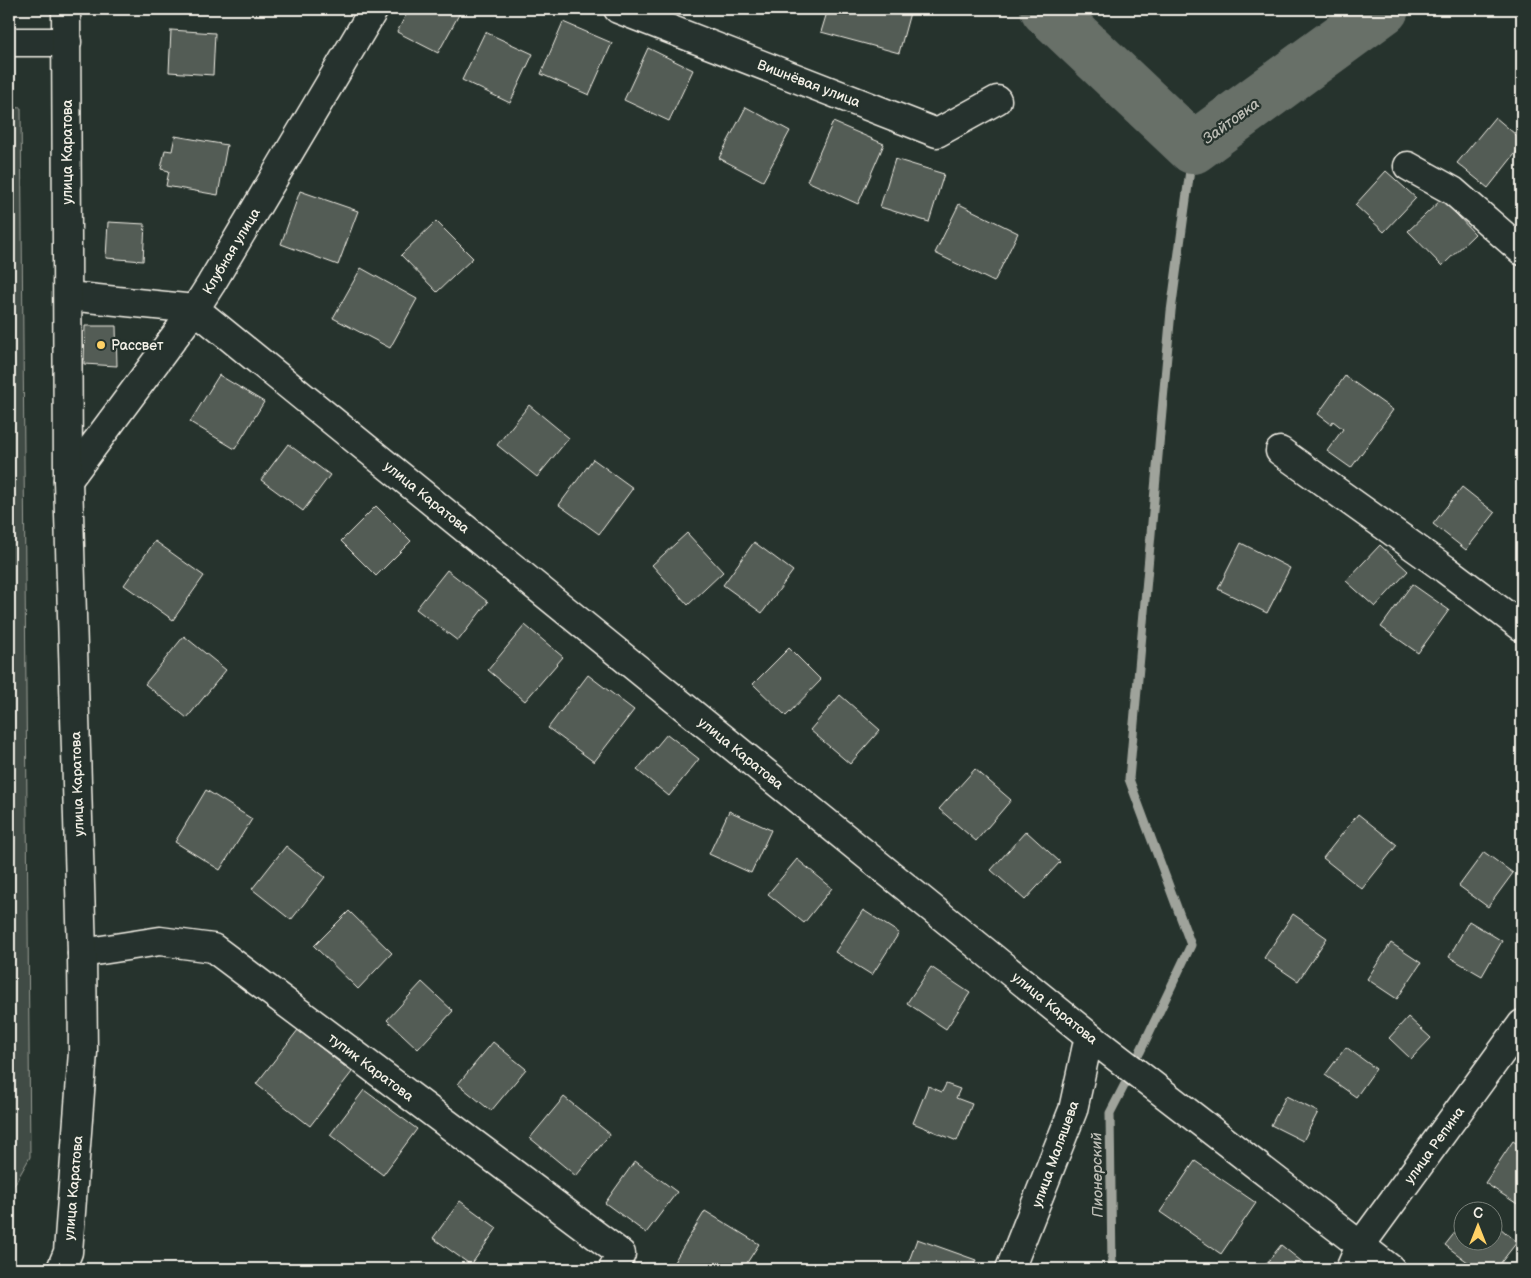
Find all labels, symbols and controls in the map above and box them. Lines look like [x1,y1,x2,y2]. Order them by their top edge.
street label: Вишнёвая улица [755,56,863,111]
water label: Зайтовка [1199,94,1264,148]
street label: улица Каратова [59,99,76,205]
street label: Клубная улица [199,204,264,297]
place label: Рассвет [111,337,164,354]
marker: Рассвет [95,339,107,351]
street label: улица Каратова [380,458,473,538]
street label: улица Каратова [694,714,787,794]
street label: улица Каратова [67,730,88,837]
street label: улица Каратова [1008,969,1101,1049]
street label: тупик Каратова [325,1030,417,1106]
street label: улица Маляшева [1028,1098,1083,1210]
street label: улица Репина [1401,1103,1469,1187]
water label: Пионерский [1087,1132,1108,1218]
street label: улица Каратова [60,1134,87,1241]
north arrow [1454,1200,1504,1250]
text: С [1473,1205,1483,1222]

